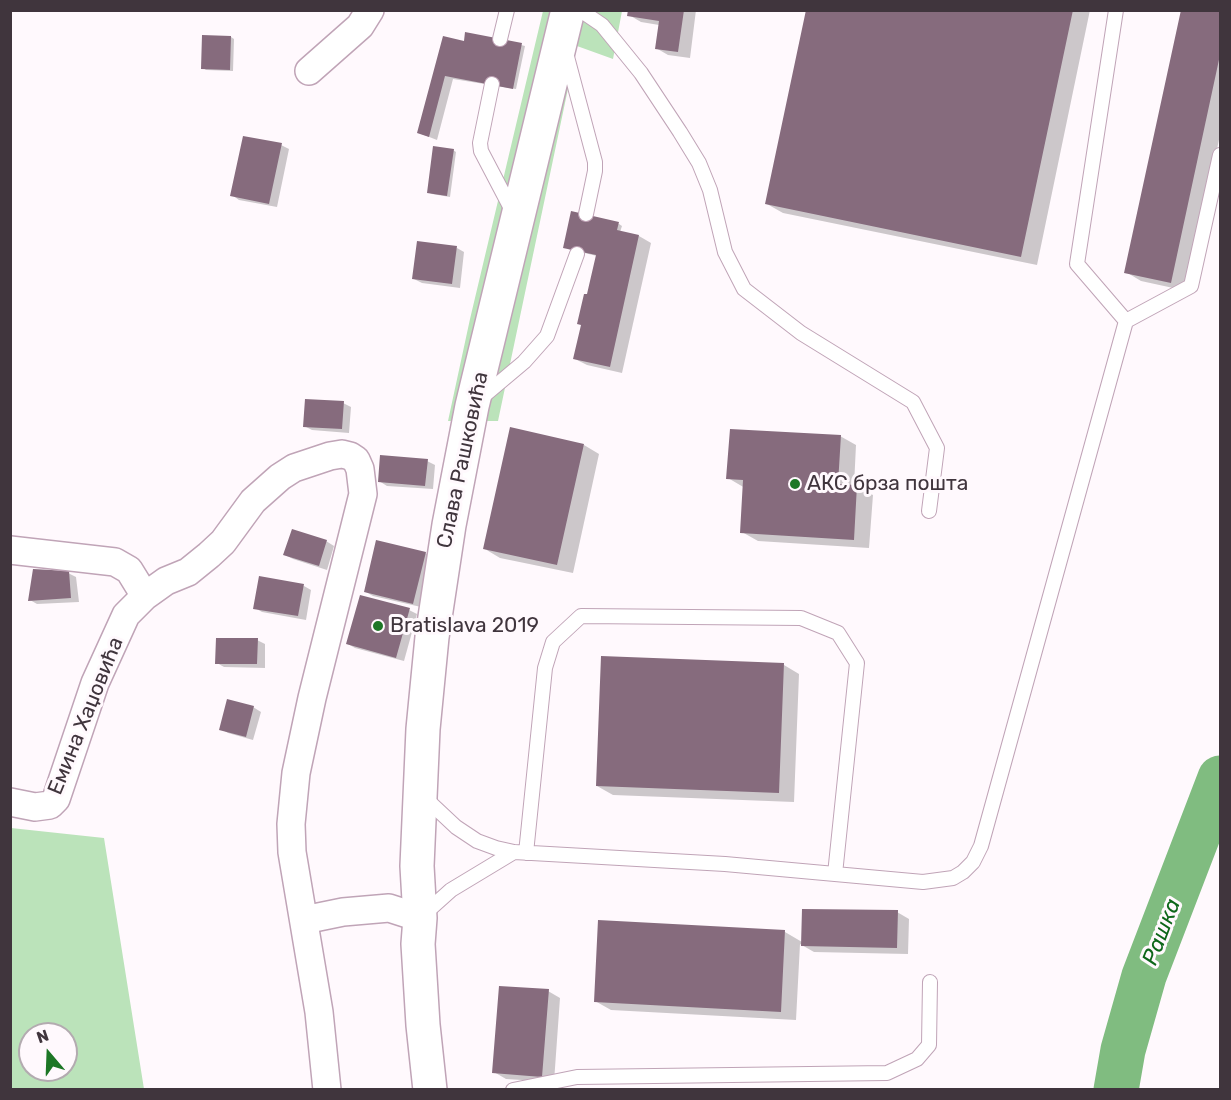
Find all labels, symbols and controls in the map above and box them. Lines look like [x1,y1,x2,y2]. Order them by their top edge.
street label: Слава Рашковића [432,369,494,551]
place label: АКС брза пошта [807,471,968,497]
marker: АКС брза пошта [788,477,802,491]
place label: Bratislava 2019 [390,613,539,639]
marker: Bratislava 2019 [371,619,385,633]
street label: Емина Хаџовића [43,633,129,799]
water label: Рашка [1137,895,1187,969]
north arrow [18,1022,78,1082]
text: N [34,1026,51,1047]

